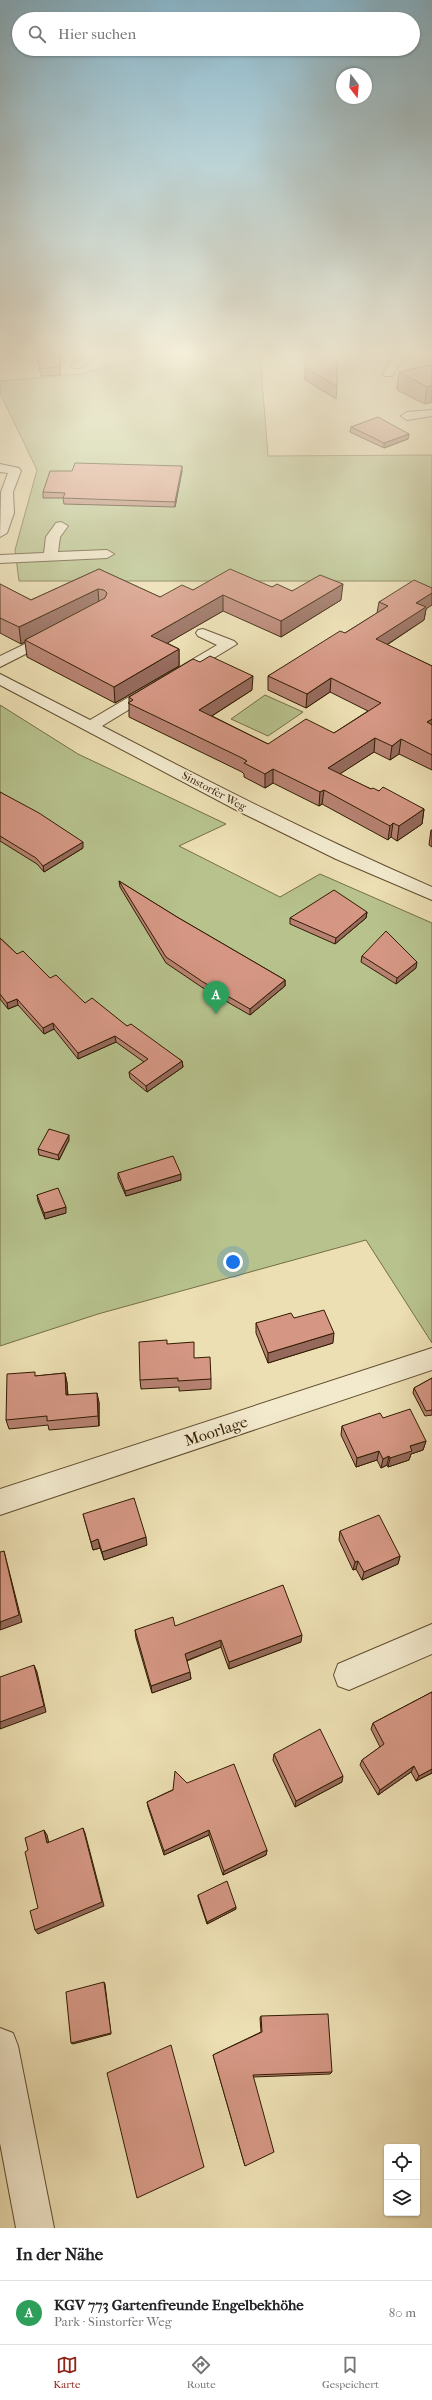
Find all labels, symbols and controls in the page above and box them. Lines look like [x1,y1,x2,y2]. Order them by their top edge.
search box [12,12,420,56]
icon: search [26,23,48,45]
text: Hier suchen [58,25,136,43]
north arrow [336,68,372,104]
street label: Sinstorfer Weg [180,769,248,813]
pin: A [203,981,229,1014]
your location [223,1252,243,1272]
street label: Moorlage [182,1412,250,1450]
map controls [384,2144,420,2216]
button: locate [384,2144,420,2180]
button: layers [384,2180,420,2216]
text: In der Nähe [16,2244,103,2264]
text: KGV 773 Gartenfreunde Engelbekhöhe [54,2296,304,2314]
text: A [25,2305,33,2320]
text: 80 m [389,2305,416,2320]
text: Park · Sinstorfer Weg [54,2314,172,2329]
tab: Karte [53,2354,80,2391]
tab: Route [187,2354,216,2391]
tab: Gespeichert [322,2354,379,2391]

